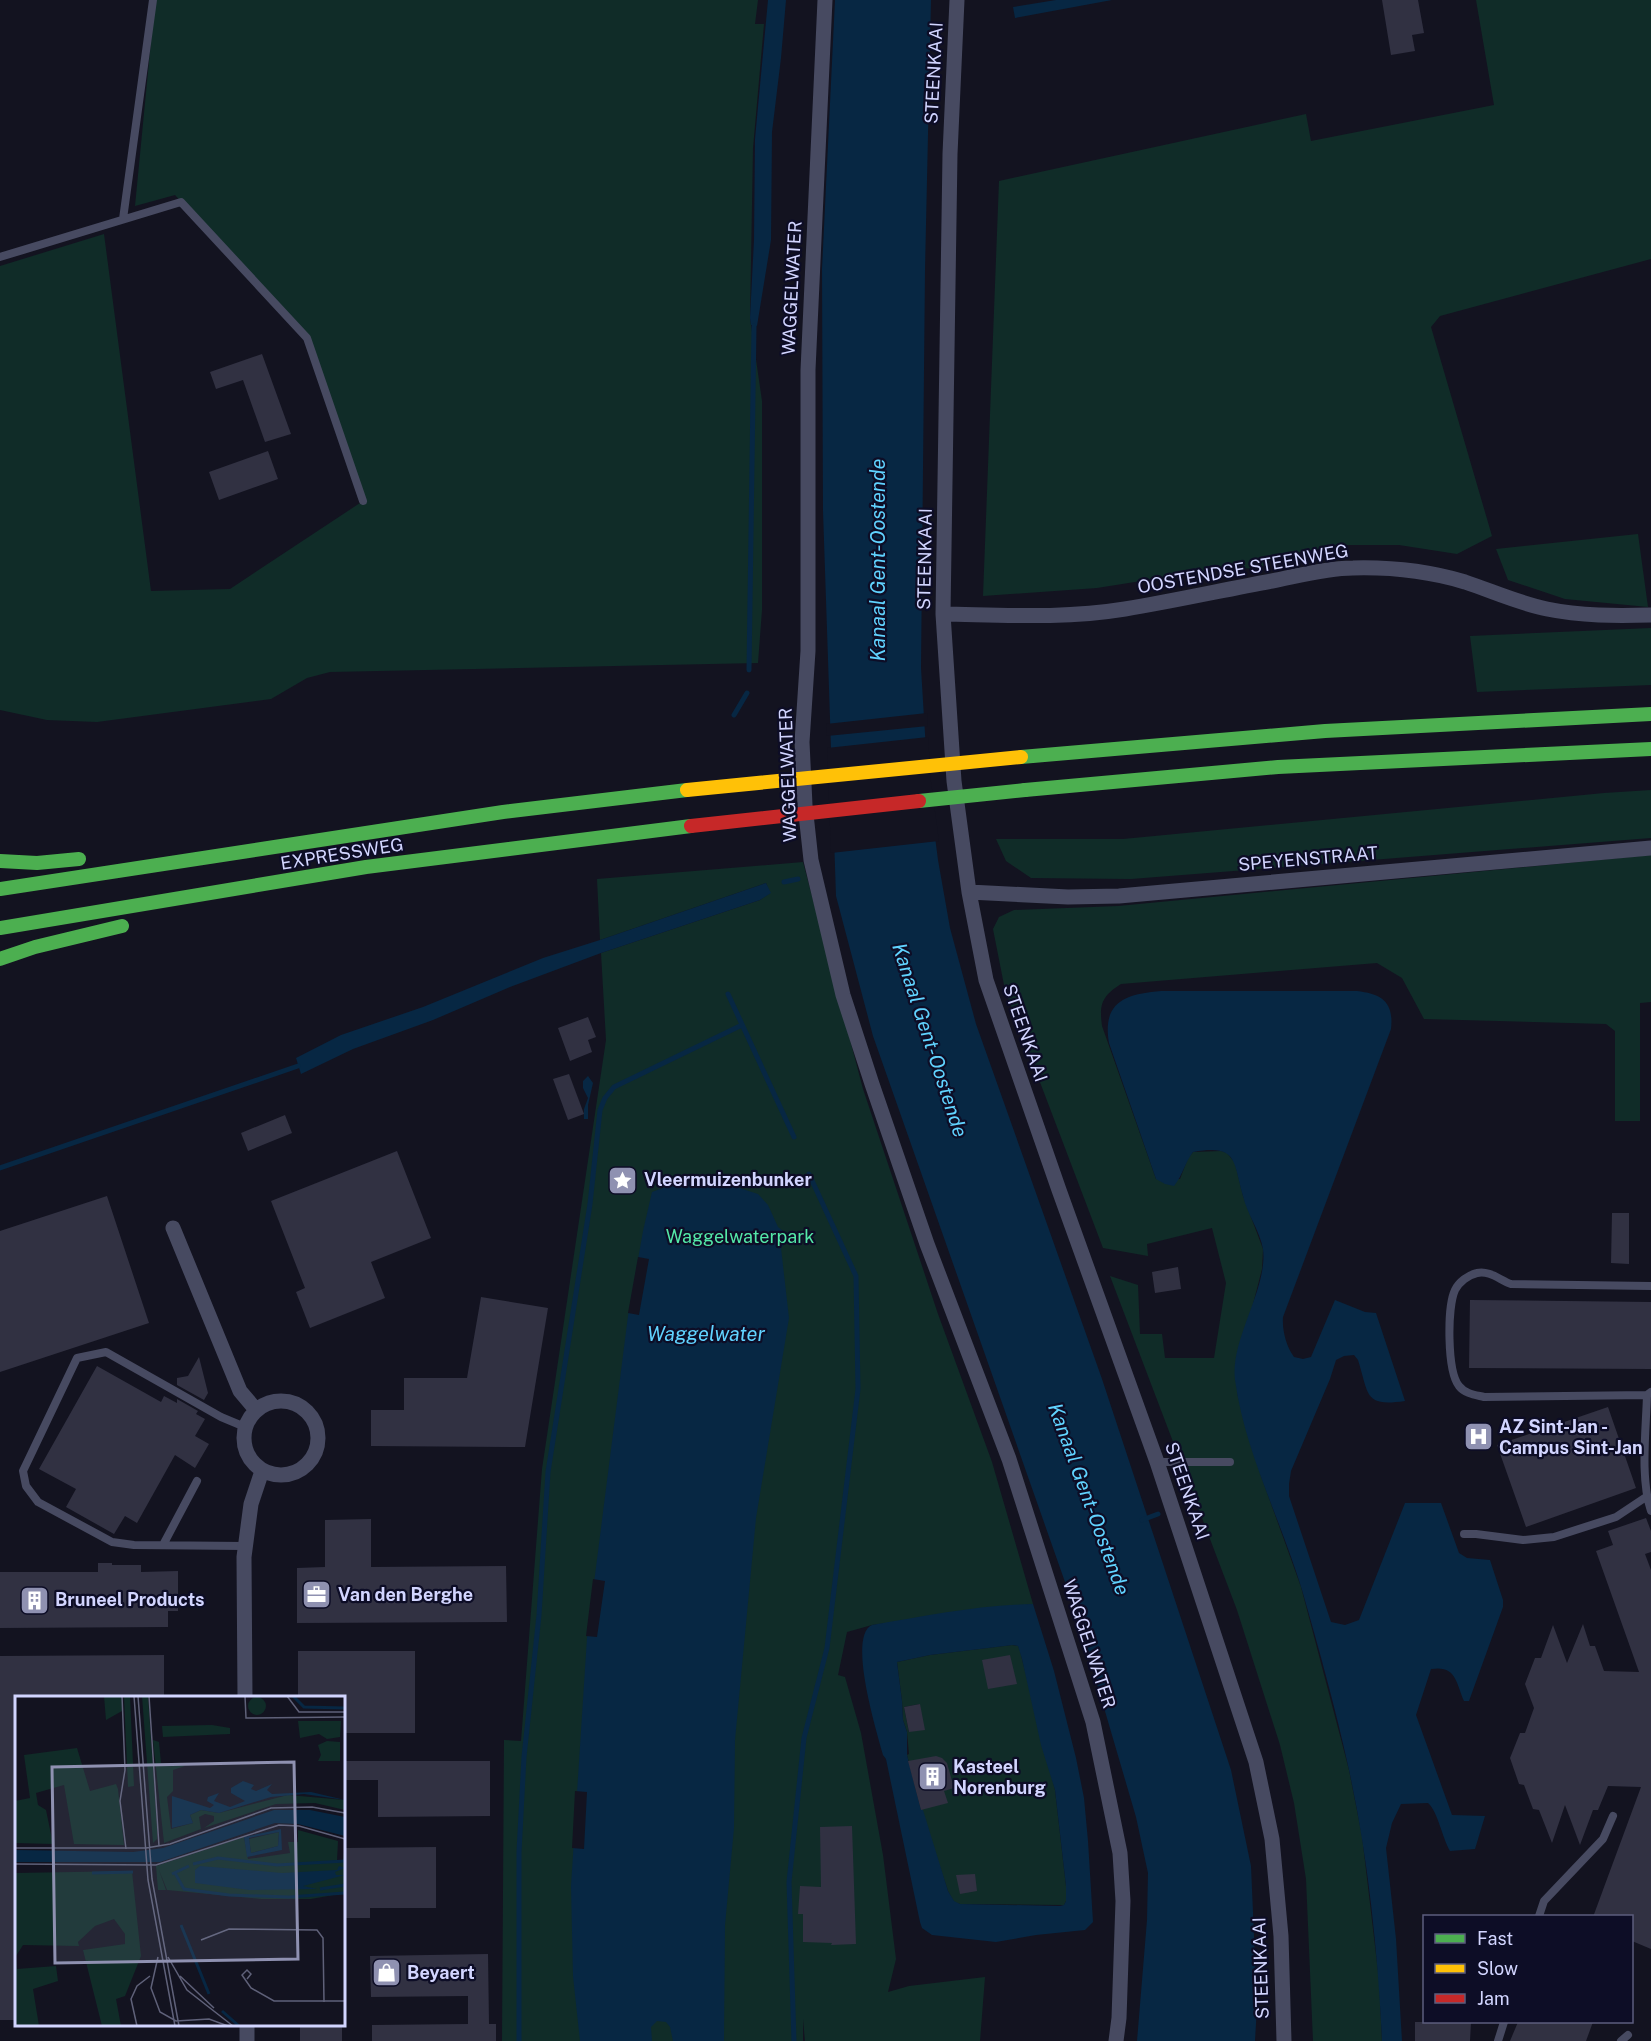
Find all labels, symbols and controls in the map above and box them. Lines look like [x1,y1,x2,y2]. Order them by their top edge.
street label: STEENKAAI [920,22,947,124]
street label: WAGGELWATER [777,220,806,356]
water label: Kanaal Gent-Oostende [866,459,890,661]
street label: STEENKAAI [913,508,936,610]
street label: OOSTENDSE STEENWEG [1136,540,1350,597]
street label: WAGGELWATER [775,707,800,843]
street label: EXPRESSWEG [279,833,405,874]
street label: SPEYENSTRAAT [1237,842,1379,875]
water label: Kanaal Gent-Oostende [887,940,973,1140]
street label: STEENKAAI [999,981,1052,1084]
place icon: Vleermuizenbunker [607,1164,639,1196]
place label: Vleermuizenbunker [644,1169,812,1190]
park label: Waggelwaterpark [666,1226,814,1247]
water label: Waggelwater [647,1322,765,1346]
water label: Kanaal Gent-Oostende [1043,1400,1135,1598]
place label: AZ Sint-Jan - Campus Sint-Jan [1499,1416,1643,1458]
hospital icon: AZ Sint-Jan - Campus Sint-Jan [1462,1421,1494,1453]
street label: STEENKAAI [1161,1439,1214,1542]
street label: WAGGELWATER [1059,1577,1120,1711]
office icon: Van den Berghe [301,1579,333,1611]
building icon: Bruneel Products [18,1584,50,1616]
place label: Van den Berghe [338,1584,473,1605]
place label: Bruneel Products [55,1589,205,1610]
inset map [15,1696,345,2026]
place label: Kasteel Norenburg [953,1756,1046,1798]
building icon: Kasteel Norenburg [916,1761,948,1793]
legend [1423,1915,1633,2023]
street label: STEENKAAI [1248,1917,1273,2019]
text: Fast [1477,1928,1513,1949]
shop icon: Beyaert [370,1957,402,1989]
text: Slow [1477,1958,1518,1979]
place label: Beyaert [407,1962,475,1983]
text: Jam [1477,1988,1510,2009]

